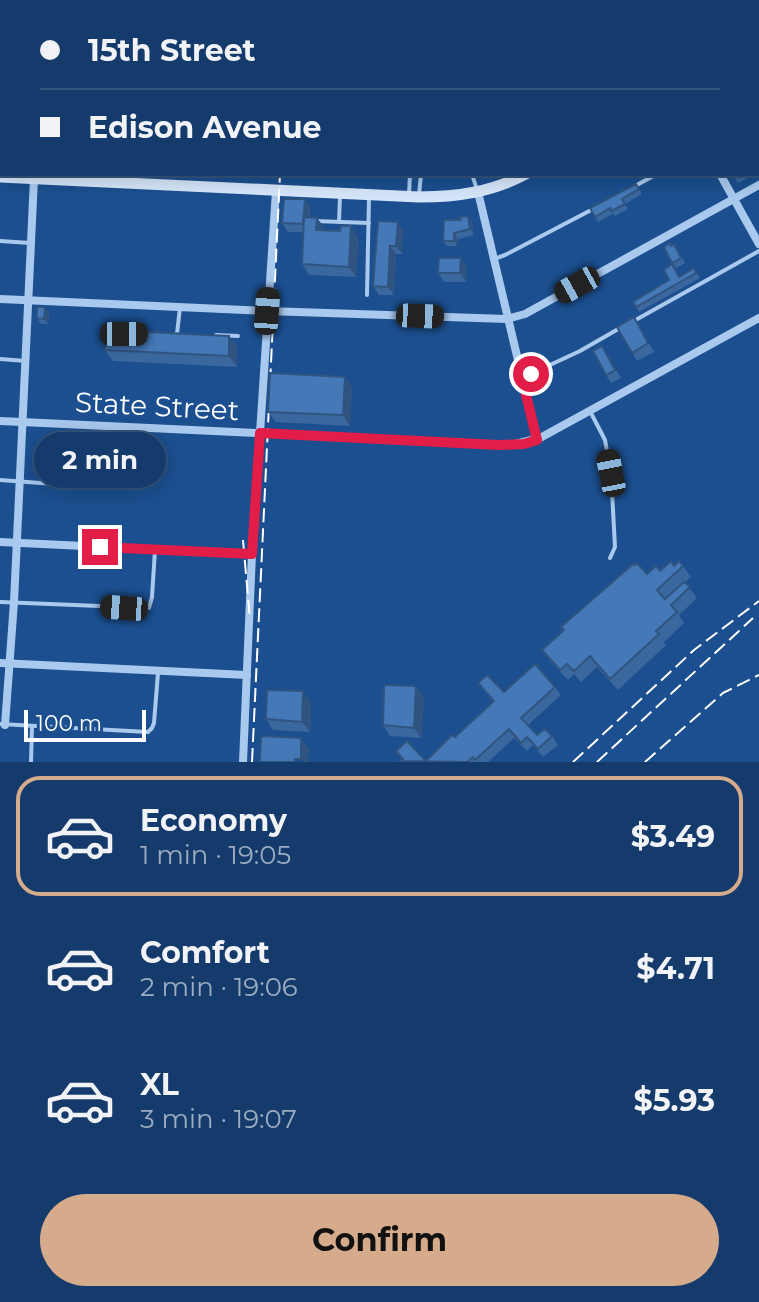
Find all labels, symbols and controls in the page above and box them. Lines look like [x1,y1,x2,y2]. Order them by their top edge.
text: 15th Street [88,32,256,69]
text: Edison Avenue [88,109,321,146]
car [550,263,604,307]
car [253,286,281,336]
car [396,303,444,329]
car [100,322,148,346]
route start [513,356,549,392]
street label: State Street [74,385,240,427]
callout: 2 min [34,431,166,487]
text: 2 min [62,444,138,476]
car [595,447,627,499]
route end [82,529,118,565]
car [99,594,149,622]
scale bar [24,706,146,742]
text: 100 m [36,710,102,737]
icon: car [44,800,116,872]
text: Economy [140,802,287,839]
text: $3.49 [631,818,715,855]
text: 1 min · 19:05 [140,839,291,871]
icon: car [44,932,116,1004]
text: Comfort [140,934,270,971]
text: $4.71 [636,950,715,987]
text: 2 min · 19:06 [140,971,298,1003]
icon: car [44,1064,116,1136]
text: XL [140,1066,179,1103]
text: $5.93 [634,1082,715,1119]
text: 3 min · 19:07 [140,1103,297,1135]
button: Confirm [40,1194,719,1286]

